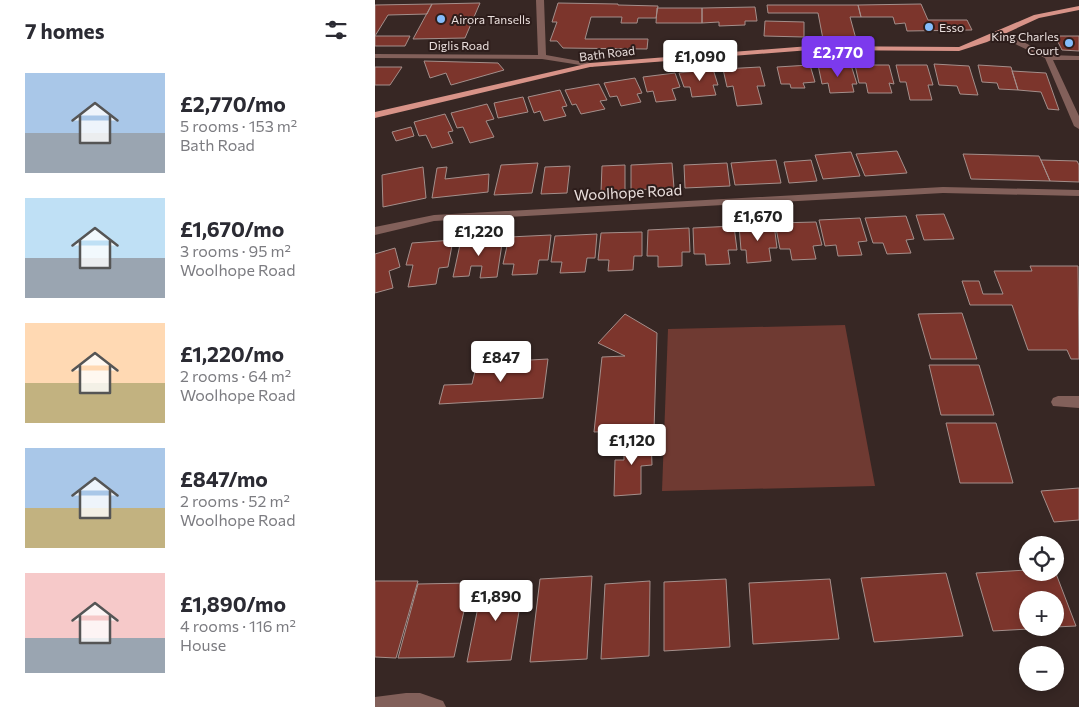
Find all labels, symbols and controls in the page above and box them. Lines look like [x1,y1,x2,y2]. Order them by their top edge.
place label: Airora Tansells [451,12,531,26]
marker: Airora Tansells [435,13,447,25]
icon: filters [322,16,350,44]
text: 7 homes [25,18,104,43]
place label: Esso [939,20,964,34]
marker: Esso [923,21,935,33]
place label: King Charles Court [991,29,1059,57]
pin: £2,770 [797,36,879,78]
marker: King Charles Court [1063,37,1075,49]
street label: Diglis Road [429,38,489,52]
pin: £1,090 [659,39,741,82]
text: £2,770 [813,42,863,61]
street label: Bath Road [578,43,636,63]
text: £1,090 [674,46,726,65]
text: £2,770/mo [180,91,286,116]
icon: home [65,93,125,153]
text: 5 rooms · 153 m² [180,116,297,135]
text: Bath Road [180,135,255,154]
street label: Woolhope Road [573,180,683,204]
pin: £1,670 [717,200,799,242]
text: £1,670 [733,206,783,225]
pin: £1,220 [438,214,520,257]
text: £1,670/mo [180,216,284,241]
icon: home [65,218,125,278]
text: £1,220 [454,221,504,240]
text: 3 rooms · 95 m² [180,241,291,260]
text: Woolhope Road [180,260,295,279]
pin: £847 [471,340,531,383]
text: £1,220/mo [180,341,284,366]
icon: home [65,343,125,403]
text: £847 [482,347,520,366]
text: 2 rooms · 64 m² [180,366,291,385]
text: Woolhope Road [180,385,295,404]
pin: £1,120 [591,424,673,466]
text: £1,120 [609,430,655,449]
text: £847/mo [180,466,268,491]
icon: home [65,468,125,528]
text: 2 rooms · 52 m² [180,491,290,510]
text: Woolhope Road [180,510,295,529]
map controls [1019,536,1064,691]
button: locate [1019,536,1064,581]
pin: £1,890 [455,580,537,622]
text: £1,890 [471,586,521,605]
text: £1,890/mo [180,591,286,616]
button: + [1019,591,1064,636]
icon: home [65,593,125,653]
text: 4 rooms · 116 m² [180,616,296,635]
text: House [180,635,226,654]
button: − [1019,646,1064,691]

